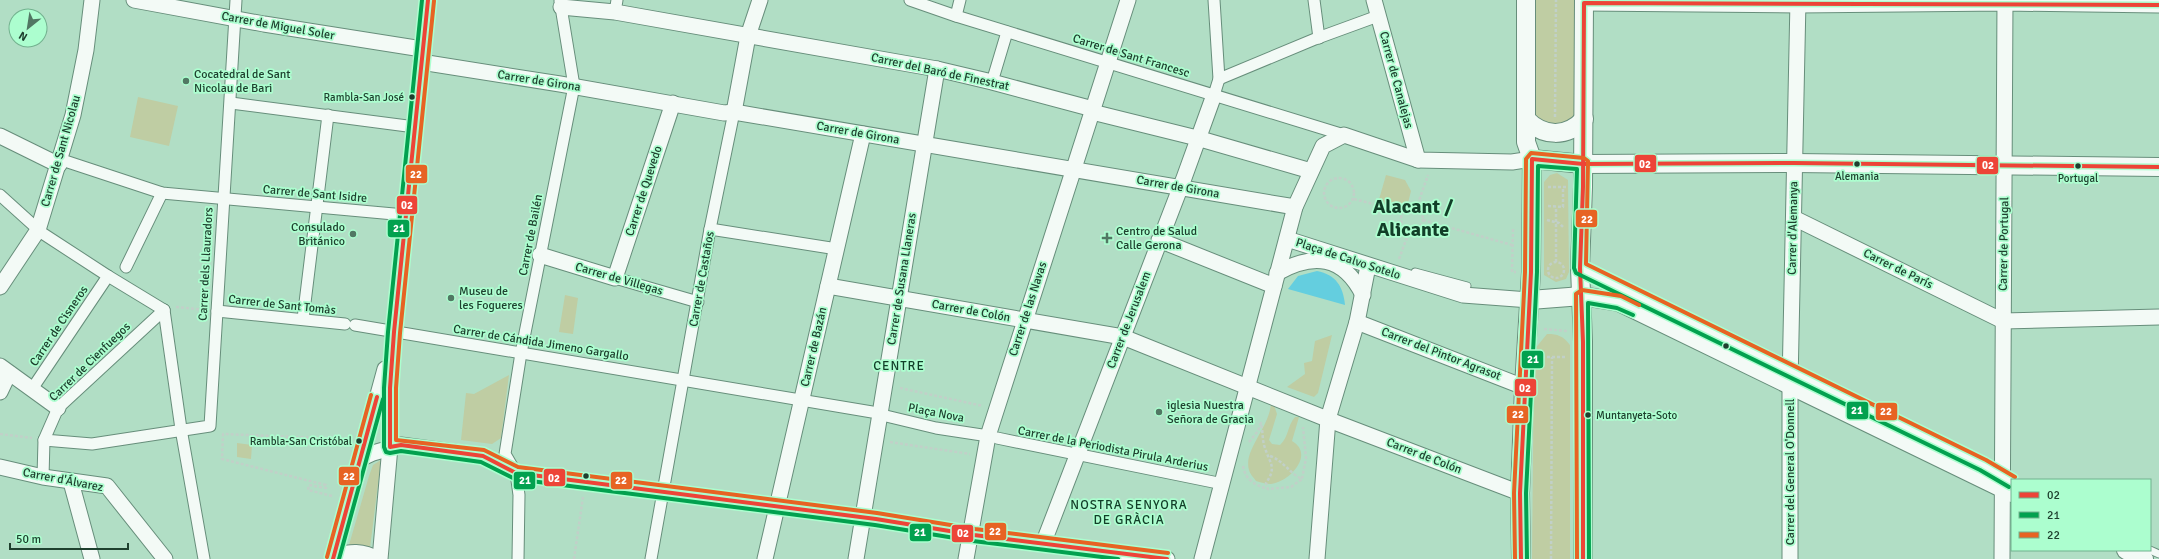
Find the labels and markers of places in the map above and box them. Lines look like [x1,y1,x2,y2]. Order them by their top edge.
place label: Cocatedral de Sant Nicolau de Bari [194,67,291,96]
marker: Cocatedral de Sant Nicolau de Bari [181,76,191,86]
place label: Rambla-San José [324,91,404,104]
marker: Rambla-San José [407,92,417,102]
marker: Alemania [1852,159,1862,169]
marker: Portugal [2073,161,2083,171]
place label: Alemania [1835,170,1879,183]
place label: Portugal [2058,172,2098,185]
place label: Consulado Británico [291,220,345,249]
place label: Centro de Salud Calle Gerona [1116,224,1197,253]
marker: Consulado Británico [348,229,358,239]
marker: Centro de Salud Calle Gerona [1101,232,1113,244]
place label: Museu de les Fogueres [459,284,523,313]
marker: Museu de les Fogueres [446,293,456,303]
unlabelled marker [1721,341,1731,351]
place label: iglesia Nuestra Señora de Gracia [1167,398,1254,427]
marker: iglesia Nuestra Señora de Gracia [1154,407,1164,417]
place label: Muntanyeta-Soto [1596,409,1677,422]
marker: Muntanyeta-Soto [1583,410,1593,420]
place label: Rambla-San Cristóbal [250,435,352,448]
marker: Rambla-San Cristóbal [354,436,364,446]
unlabelled marker [581,471,591,481]

